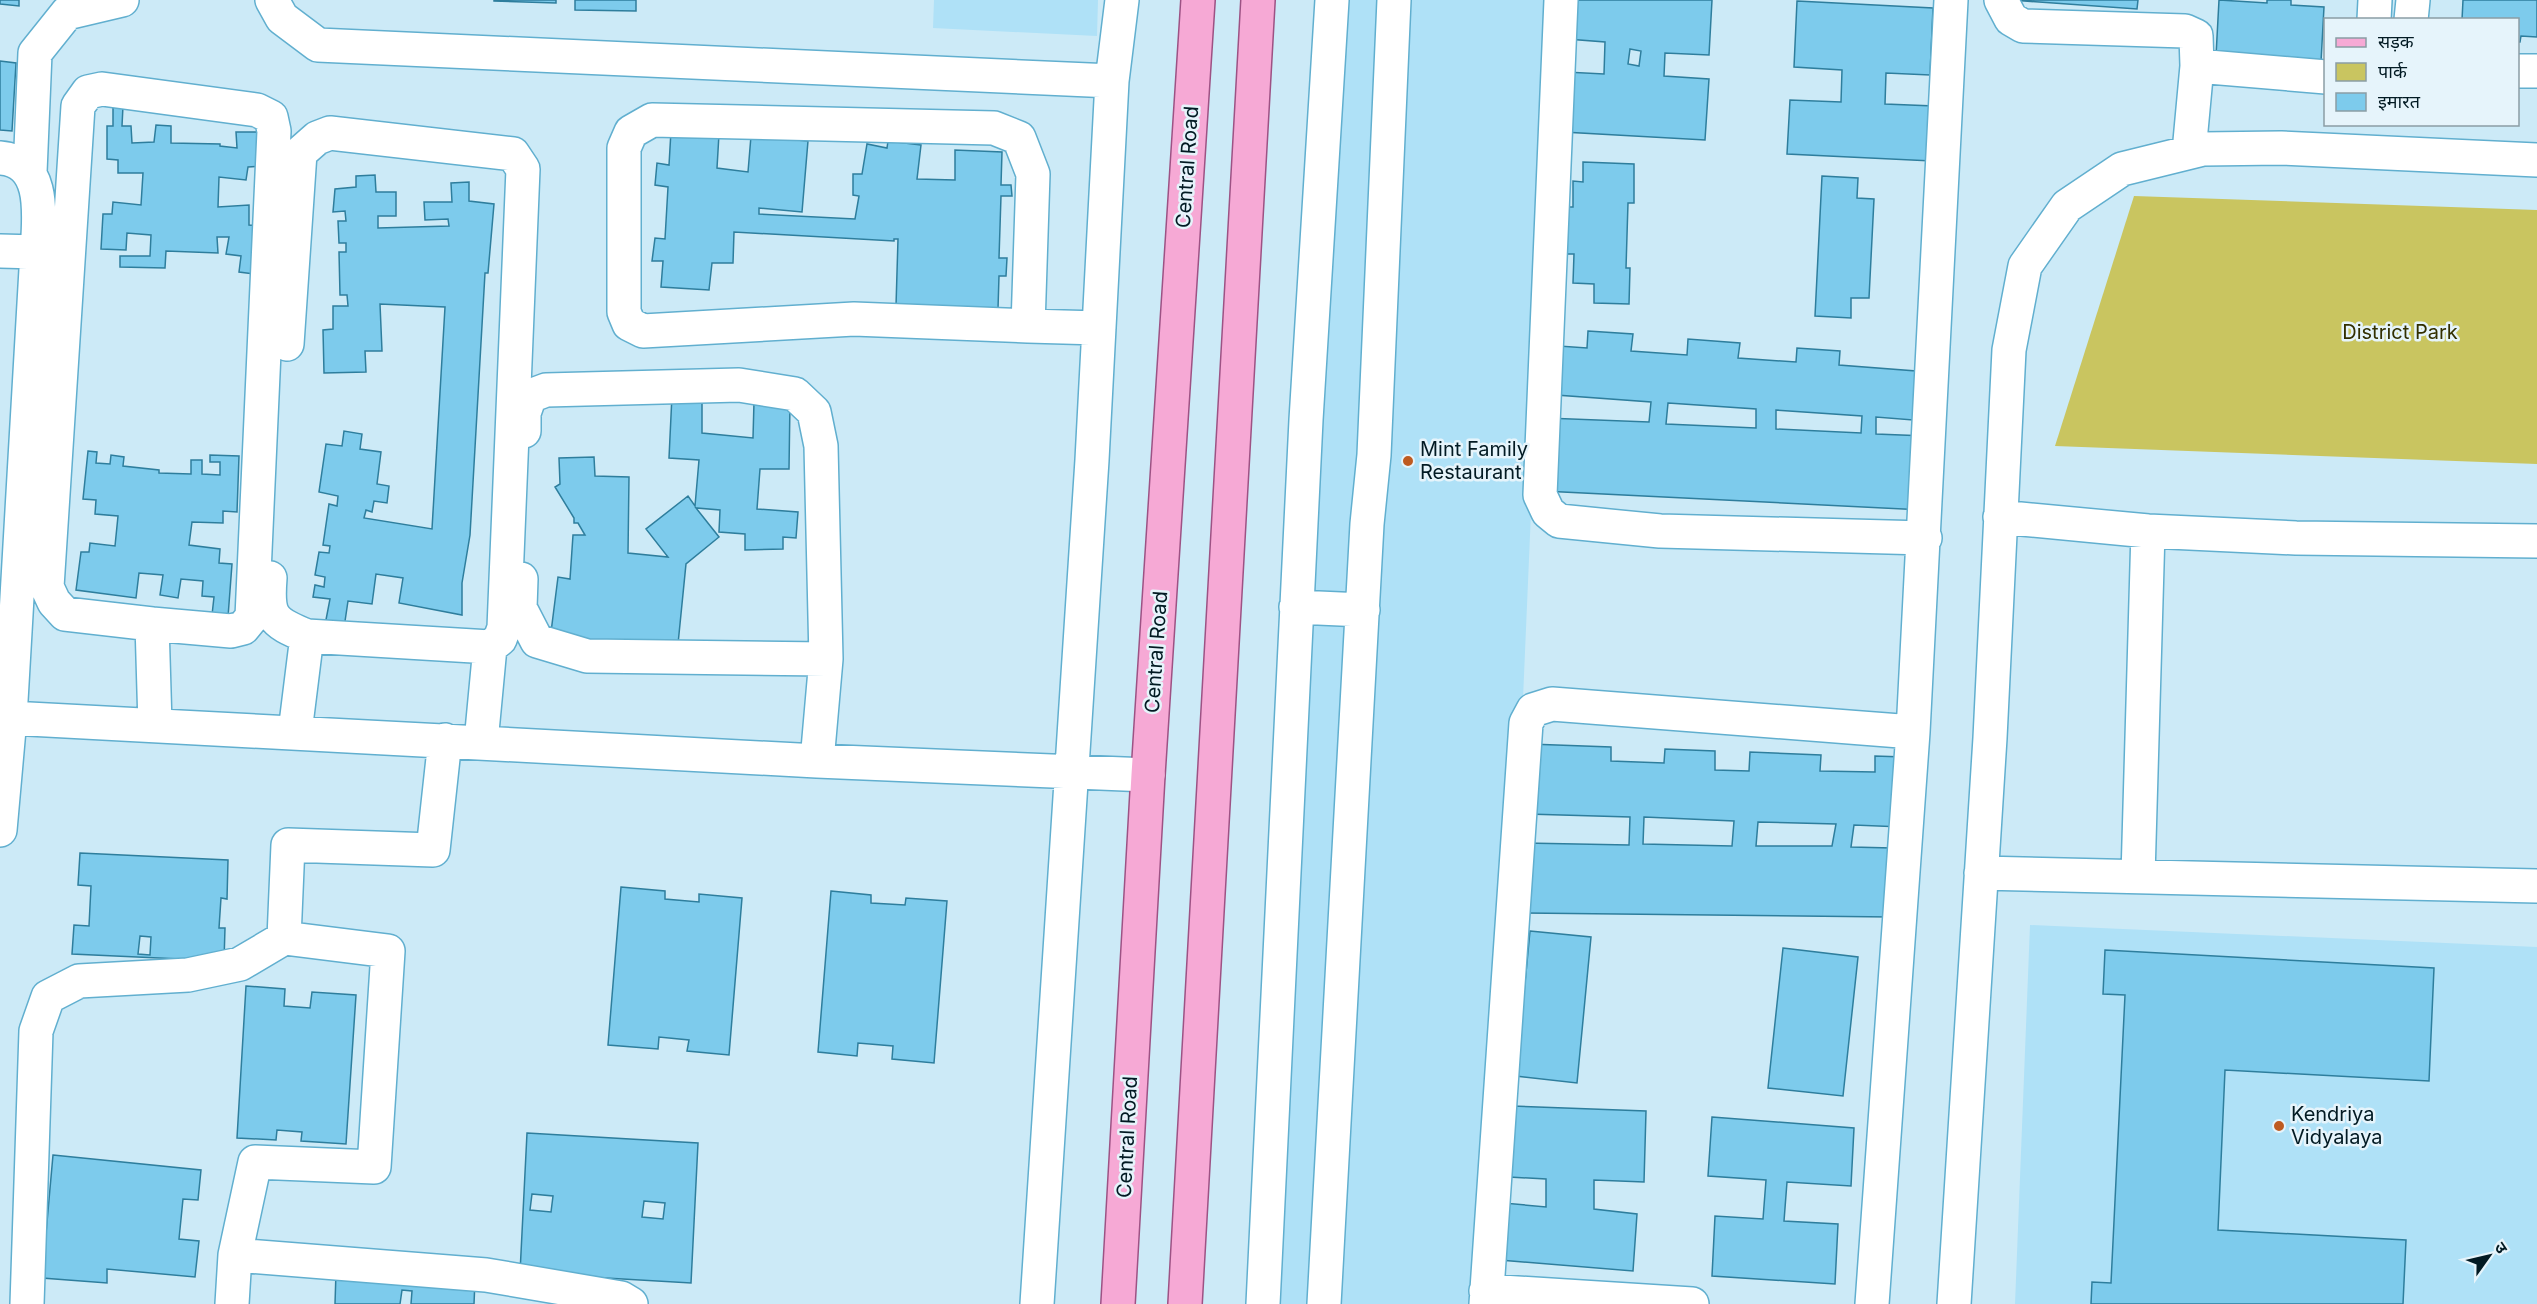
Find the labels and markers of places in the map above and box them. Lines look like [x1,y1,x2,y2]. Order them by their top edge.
place label: Mint Family Restaurant [1420,437,1528,484]
marker: Mint Family Restaurant [1401,454,1415,468]
place label: Kendriya Vidyalaya [2291,1102,2383,1149]
marker: Kendriya Vidyalaya [2272,1119,2286,1133]

